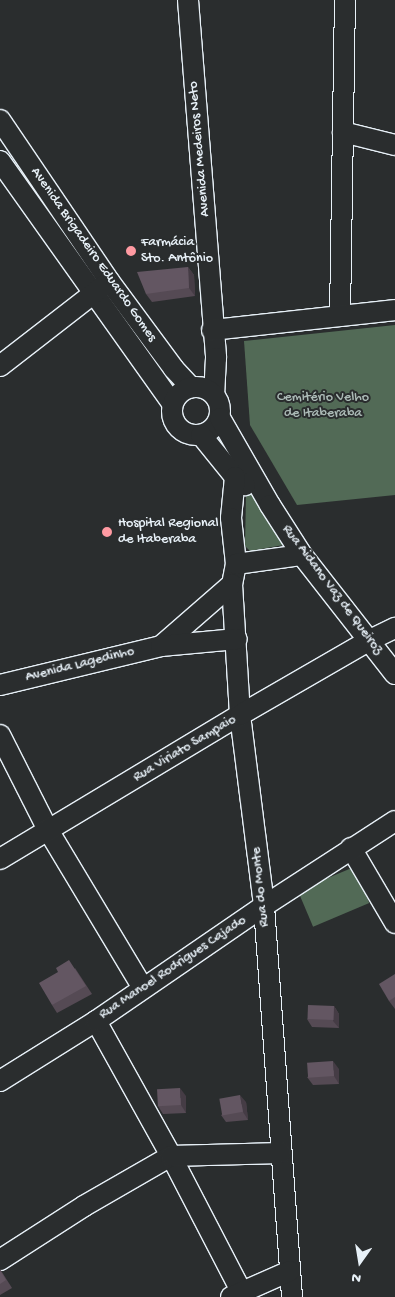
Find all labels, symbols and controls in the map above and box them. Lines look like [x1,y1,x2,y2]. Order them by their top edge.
street label: Avenida Medeiros Neto [186,80,214,218]
street label: Avenida Brigadeiro Eduardo Gomes [26,165,160,345]
place label: Farmácia Sto. Antônio [141,235,213,268]
marker: Farmácia Sto. Antônio [125,245,137,257]
park label: Cemitério Velho de Itaberaba [277,390,369,422]
place label: Hospital Regional de Itaberaba [118,516,219,548]
street label: Rua Aidano Vaz de Queiroz [278,522,386,658]
marker: Hospital Regional de Itaberaba [100,525,114,539]
street label: Avenida Lagedinho [24,643,136,687]
street label: Rua Viriato Sampaio [131,712,239,786]
street label: Rua do Monte [248,846,274,928]
street label: Rua Manoel Rodrigues Cajado [96,912,250,1024]
north arrow [335,1237,385,1287]
text: N [350,1268,363,1286]

